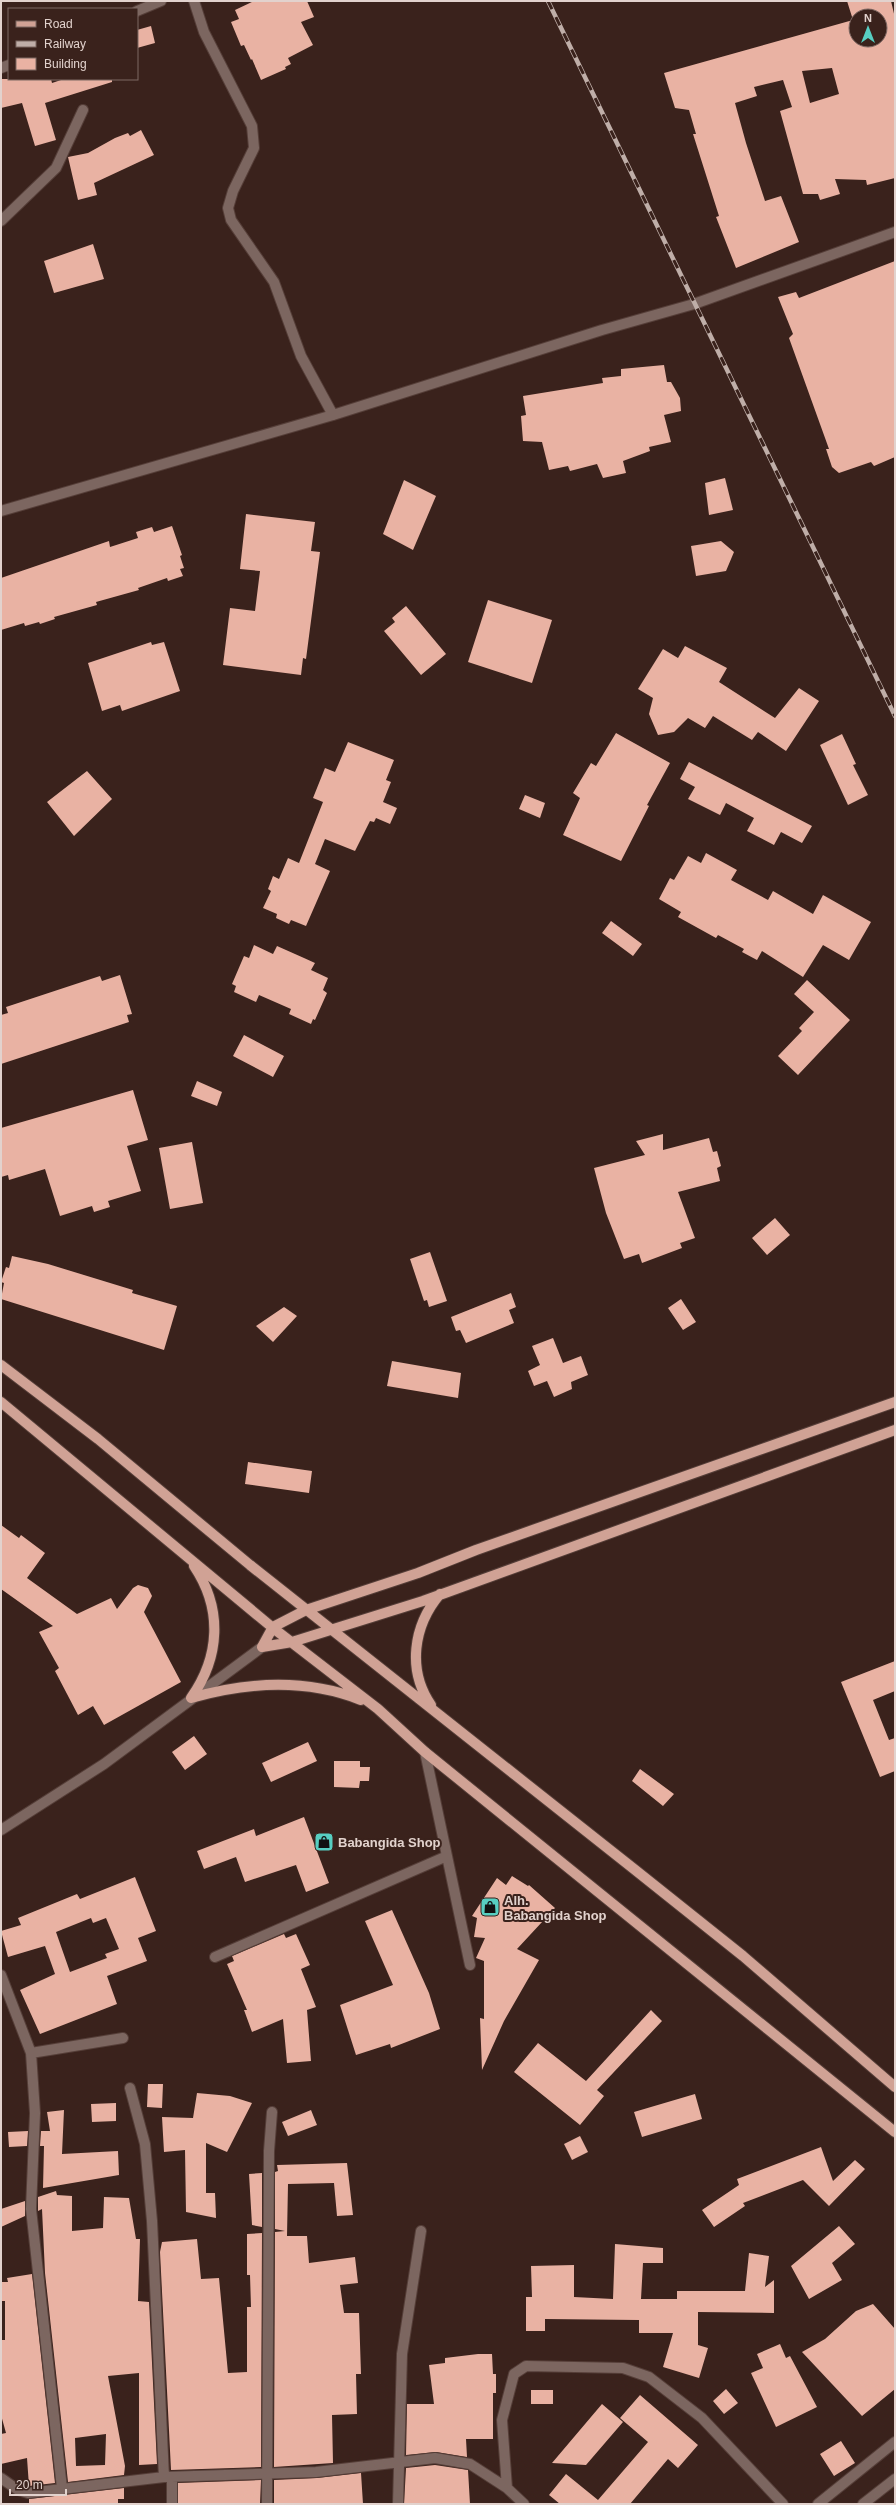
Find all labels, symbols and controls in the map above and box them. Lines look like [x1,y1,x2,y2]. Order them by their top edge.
legend [8,8,138,80]
north arrow [848,8,888,48]
text: N [864,12,872,24]
text: Road [44,17,73,31]
text: Railway [44,37,86,51]
text: Building [44,57,87,71]
shop icon: Babangida Shop [313,1831,335,1853]
place label: Babangida Shop [338,1835,441,1850]
place label: Alh. Babangida Shop [504,1893,607,1923]
shop icon: Alh. Babangida Shop [479,1896,501,1918]
scale bar [10,2471,66,2497]
text: 20 m [16,2478,43,2492]

